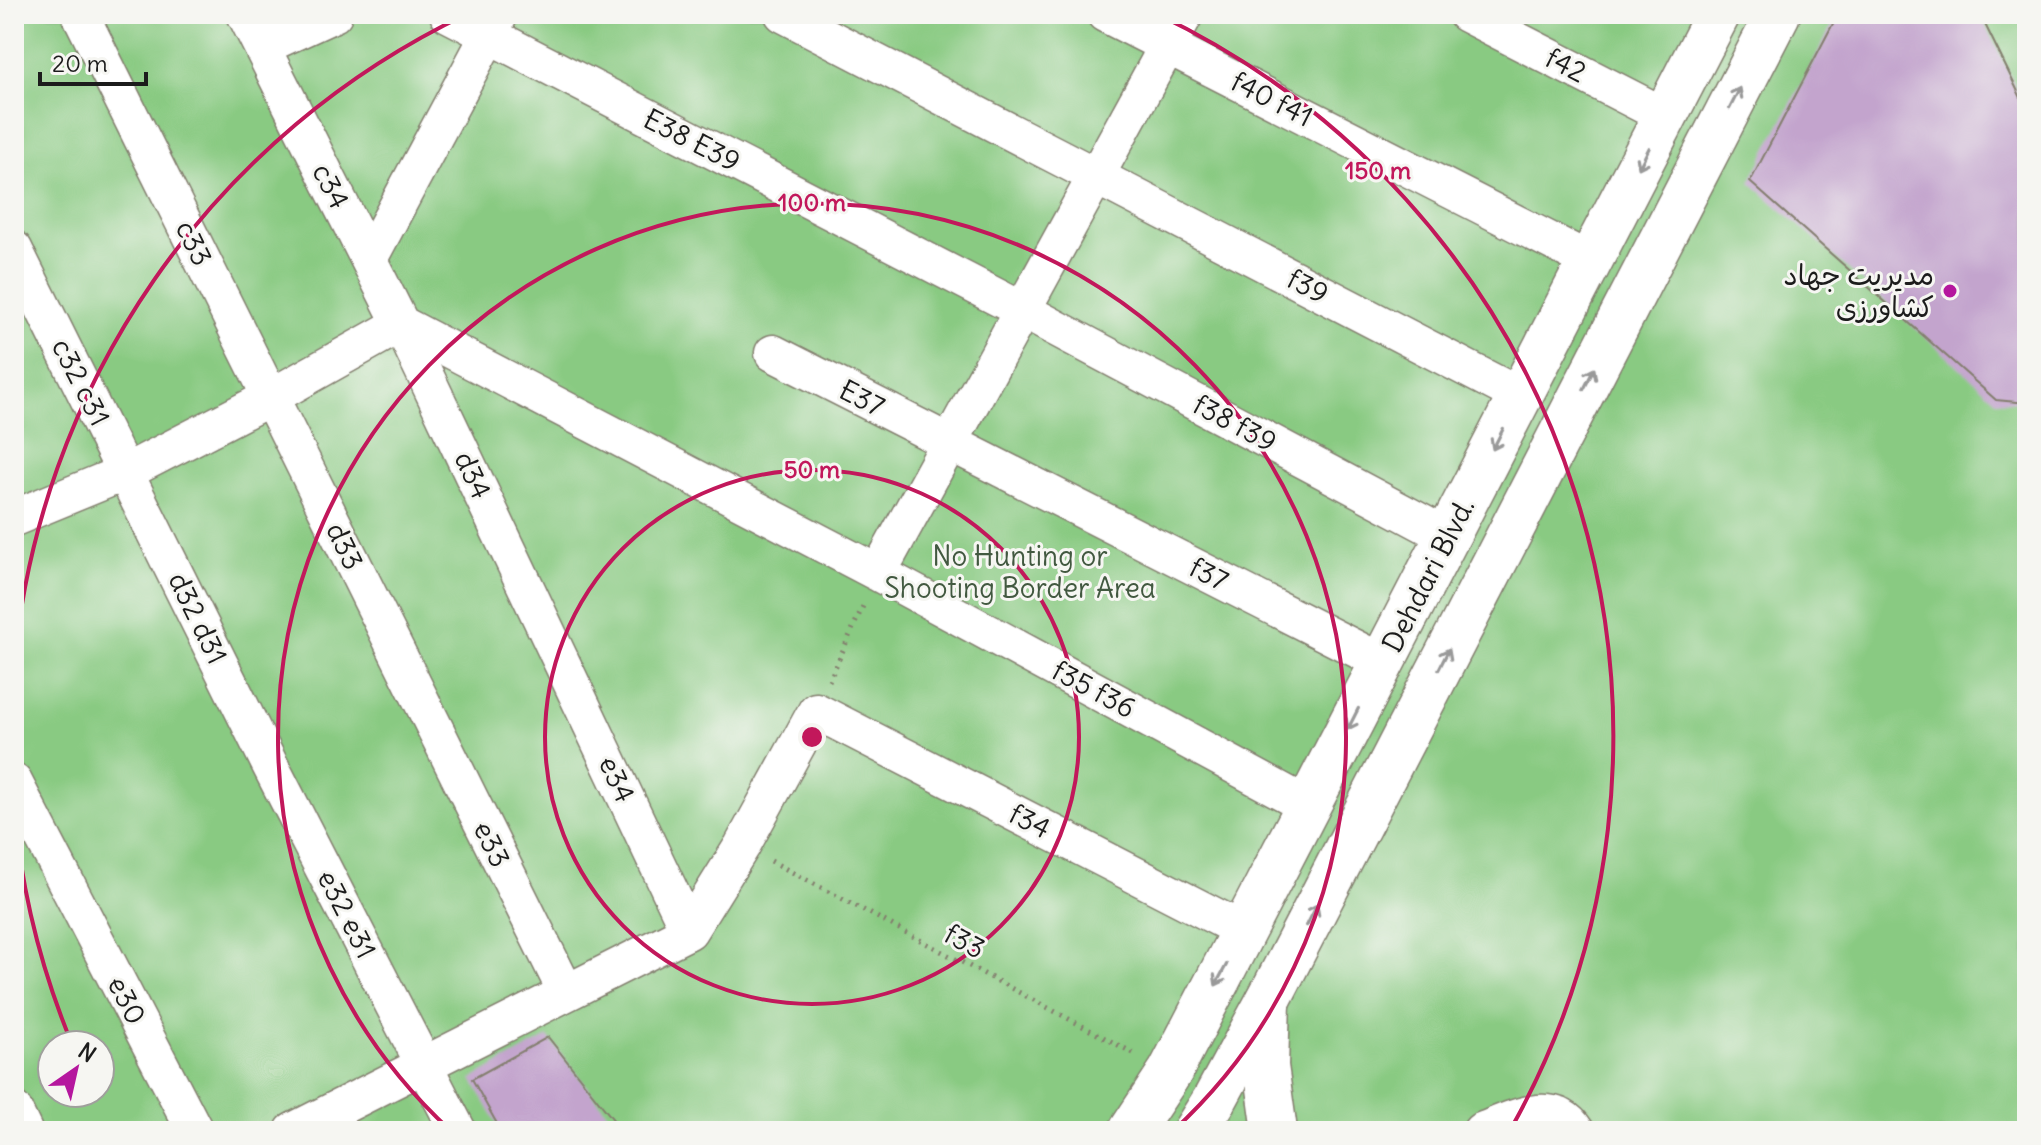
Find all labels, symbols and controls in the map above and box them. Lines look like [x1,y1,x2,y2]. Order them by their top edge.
scale bar [40,36,146,86]
street label: f42 [1540,40,1592,90]
text: 20 m [52,48,108,78]
street label: f40 f41 [1225,63,1319,135]
one-way arrow [1727,86,1743,110]
street label: E38 E39 [638,100,746,180]
one-way arrow [1635,145,1651,169]
text: 150 m [1345,155,1411,185]
street label: c34 [304,157,358,215]
text: 100 m [778,187,846,217]
street label: c33 [168,214,220,272]
place label: مدیریت جهاد کشاورزی [1783,257,1934,325]
street label: f39 [1281,261,1335,311]
marker: مدیریت جهاد کشاورزی [1941,282,1959,300]
street label: c32 c31 [44,332,118,432]
one-way arrow [1582,367,1598,391]
street label: E37 [833,371,891,425]
street label: f38 f39 [1187,386,1283,460]
one-way arrow [1490,426,1506,450]
street label: d34 [446,445,500,505]
text: 50 m [784,454,840,484]
street label: Dehdari Blvd. [1374,492,1482,658]
street label: d33 [318,516,372,576]
park label: No Hunting or Shooting Border Area [884,538,1156,606]
street label: f37 [1184,549,1235,599]
street label: d32 d31 [160,566,236,670]
one-way arrow [1437,648,1453,672]
street label: f35 f36 [1046,652,1142,726]
one-way arrow [1345,707,1361,731]
centre of rings [798,723,826,751]
street label: e34 [591,750,643,808]
street label: f34 [1003,796,1057,846]
street label: e33 [466,815,518,873]
street label: e32 e31 [309,864,385,964]
one-way arrow [1304,904,1320,927]
street label: f33 [938,915,992,967]
one-way arrow [1212,963,1228,986]
street label: e30 [100,970,154,1030]
north arrow [36,1029,116,1109]
text: N [73,1037,101,1068]

